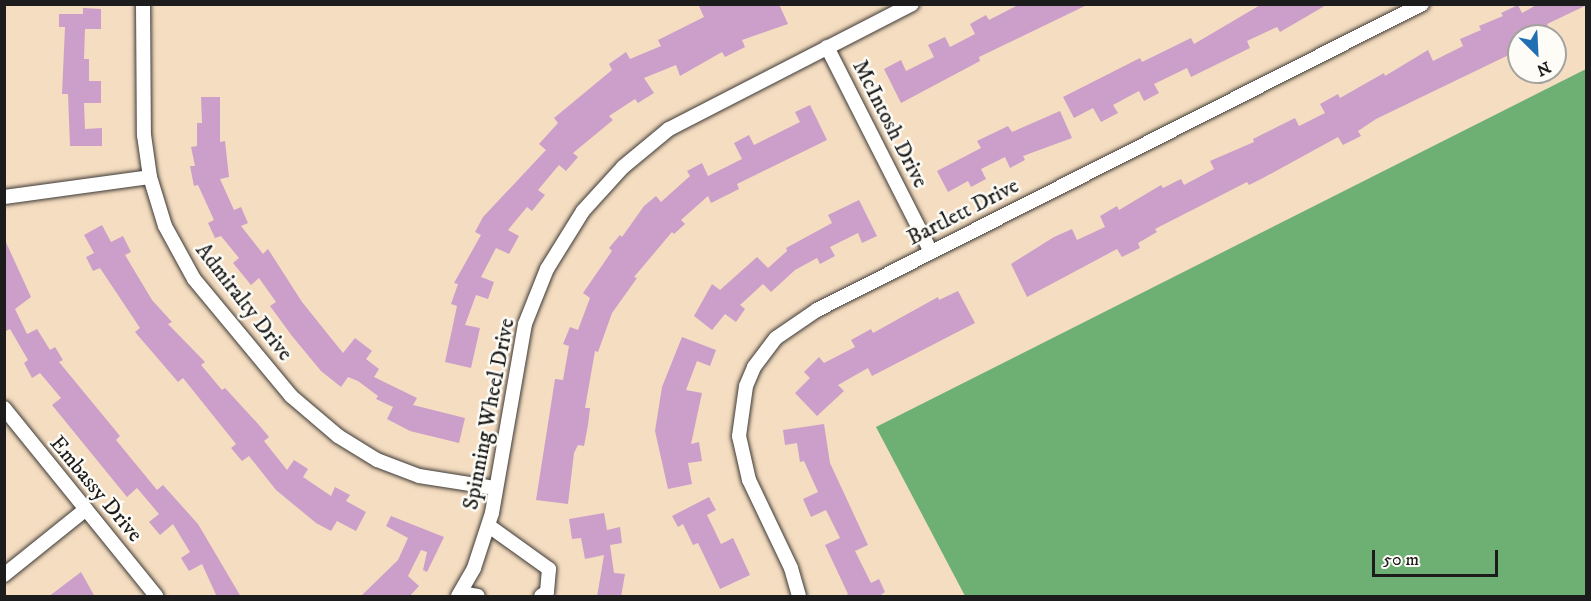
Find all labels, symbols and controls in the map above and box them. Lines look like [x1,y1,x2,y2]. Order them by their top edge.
north arrow [1507,24,1567,84]
street label: McIntosh Drive [846,56,934,192]
text: N [1533,57,1554,80]
street label: Bartlett Drive [903,173,1023,251]
street label: Admiralty Drive [190,238,298,366]
street label: Spinning Wheel Drive [457,316,521,512]
street label: Embassy Drive [44,431,148,547]
scale bar [1375,538,1501,576]
text: 50 m [1383,549,1419,571]

